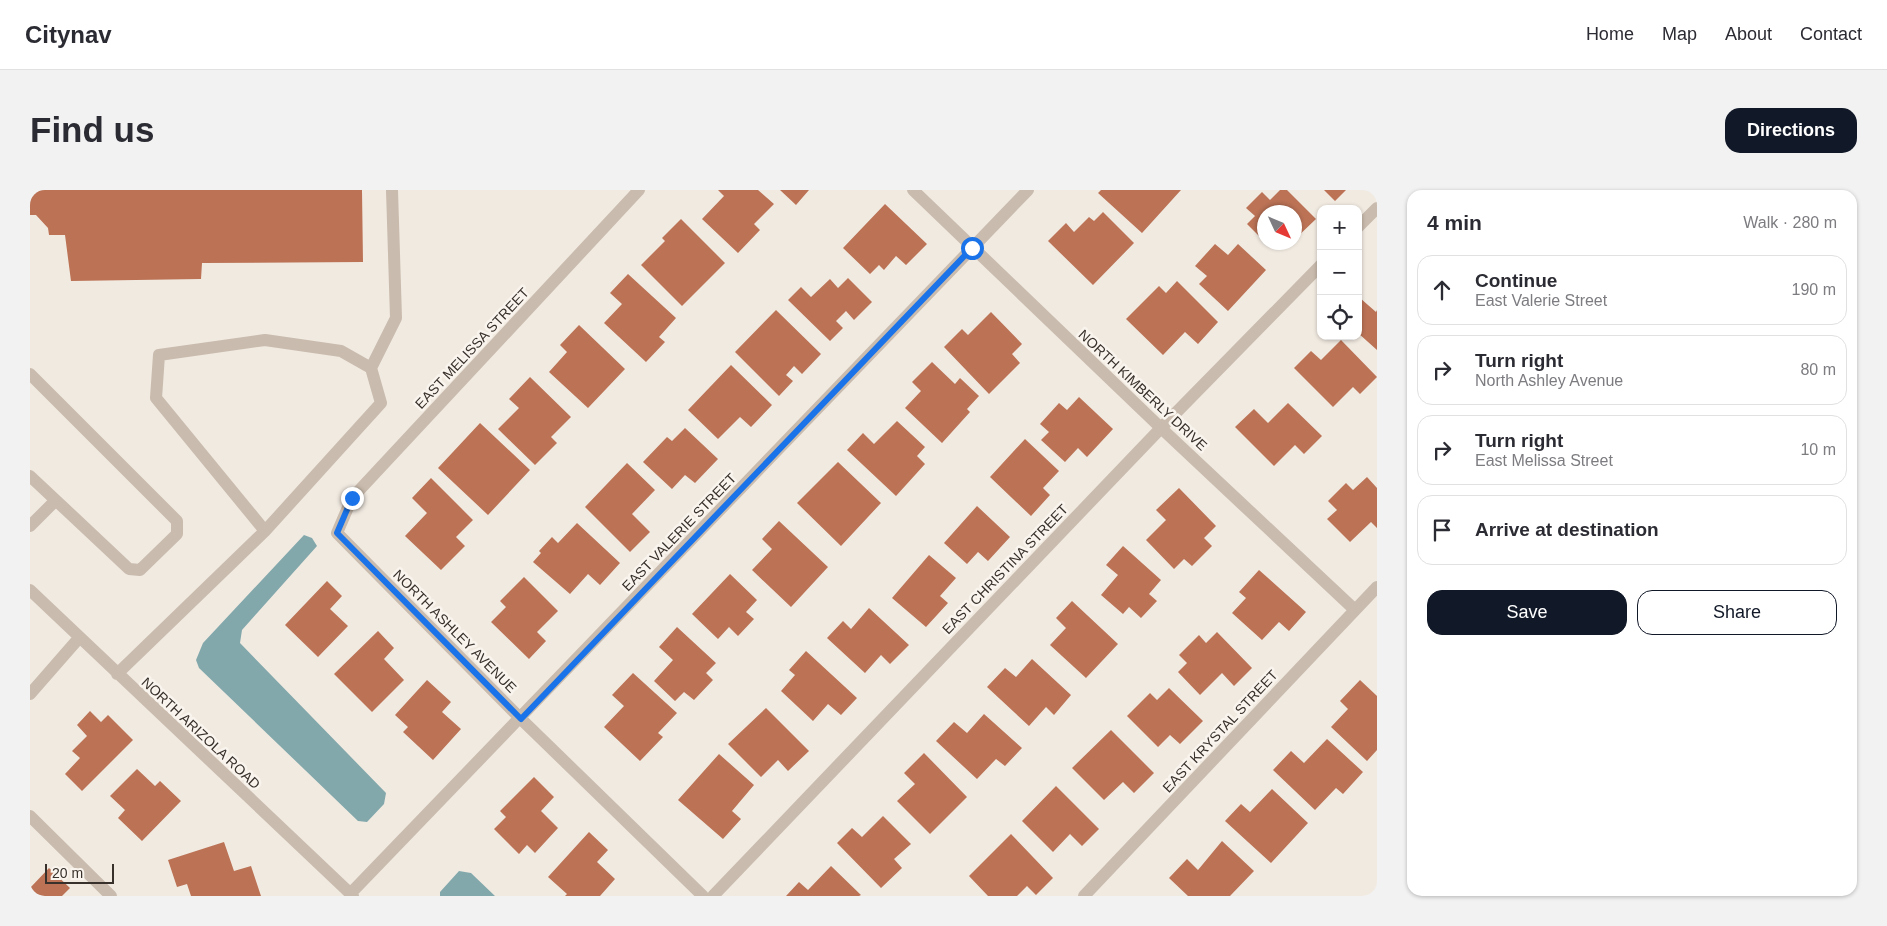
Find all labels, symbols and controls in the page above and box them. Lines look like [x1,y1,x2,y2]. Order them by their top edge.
text: Citynav [25,21,112,48]
text: Home [1586,24,1634,44]
text: Map [1662,24,1697,44]
text: About [1725,24,1772,44]
text: Contact [1800,24,1862,44]
button: Directions [1725,108,1857,153]
text: Find us [30,110,154,149]
north arrow [1257,205,1302,250]
map controls [1317,205,1362,340]
button: + [1317,205,1362,250]
text: 4 min [1427,211,1482,234]
text: Walk · 280 m [1743,214,1837,231]
route start [961,237,984,260]
button: − [1317,250,1362,295]
text: Continue [1475,270,1557,291]
icon: ahead [1428,276,1456,304]
text: 190 m [1792,281,1836,298]
street label: EAST MELISSA STREET [412,284,532,412]
text: East Valerie Street [1475,292,1607,309]
button: locate [1317,295,1362,340]
street label: NORTH KIMBERLY DRIVE [1076,326,1210,454]
text: Turn right [1475,350,1563,371]
icon: right [1428,356,1456,384]
text: 80 m [1800,361,1836,378]
text: North Ashley Avenue [1475,372,1623,389]
text: Turn right [1475,430,1563,451]
icon: right [1428,436,1456,464]
text: 10 m [1800,441,1836,458]
text: East Melissa Street [1475,452,1613,469]
street label: EAST VALERIE STREET [619,470,740,594]
route end [341,487,364,510]
street label: EAST CHRISTINA STREET [939,501,1071,637]
icon: arrive [1428,516,1456,544]
text: Arrive at destination [1475,519,1659,540]
street label: NORTH ASHLEY AVENUE [390,566,520,696]
button: Save [1427,590,1627,635]
button: Share [1637,590,1837,635]
street label: EAST KRYSTAL STREET [1159,666,1281,795]
street label: NORTH ARIZOLA ROAD [138,674,264,792]
scale bar [45,861,114,884]
text: 20 m [52,865,83,881]

